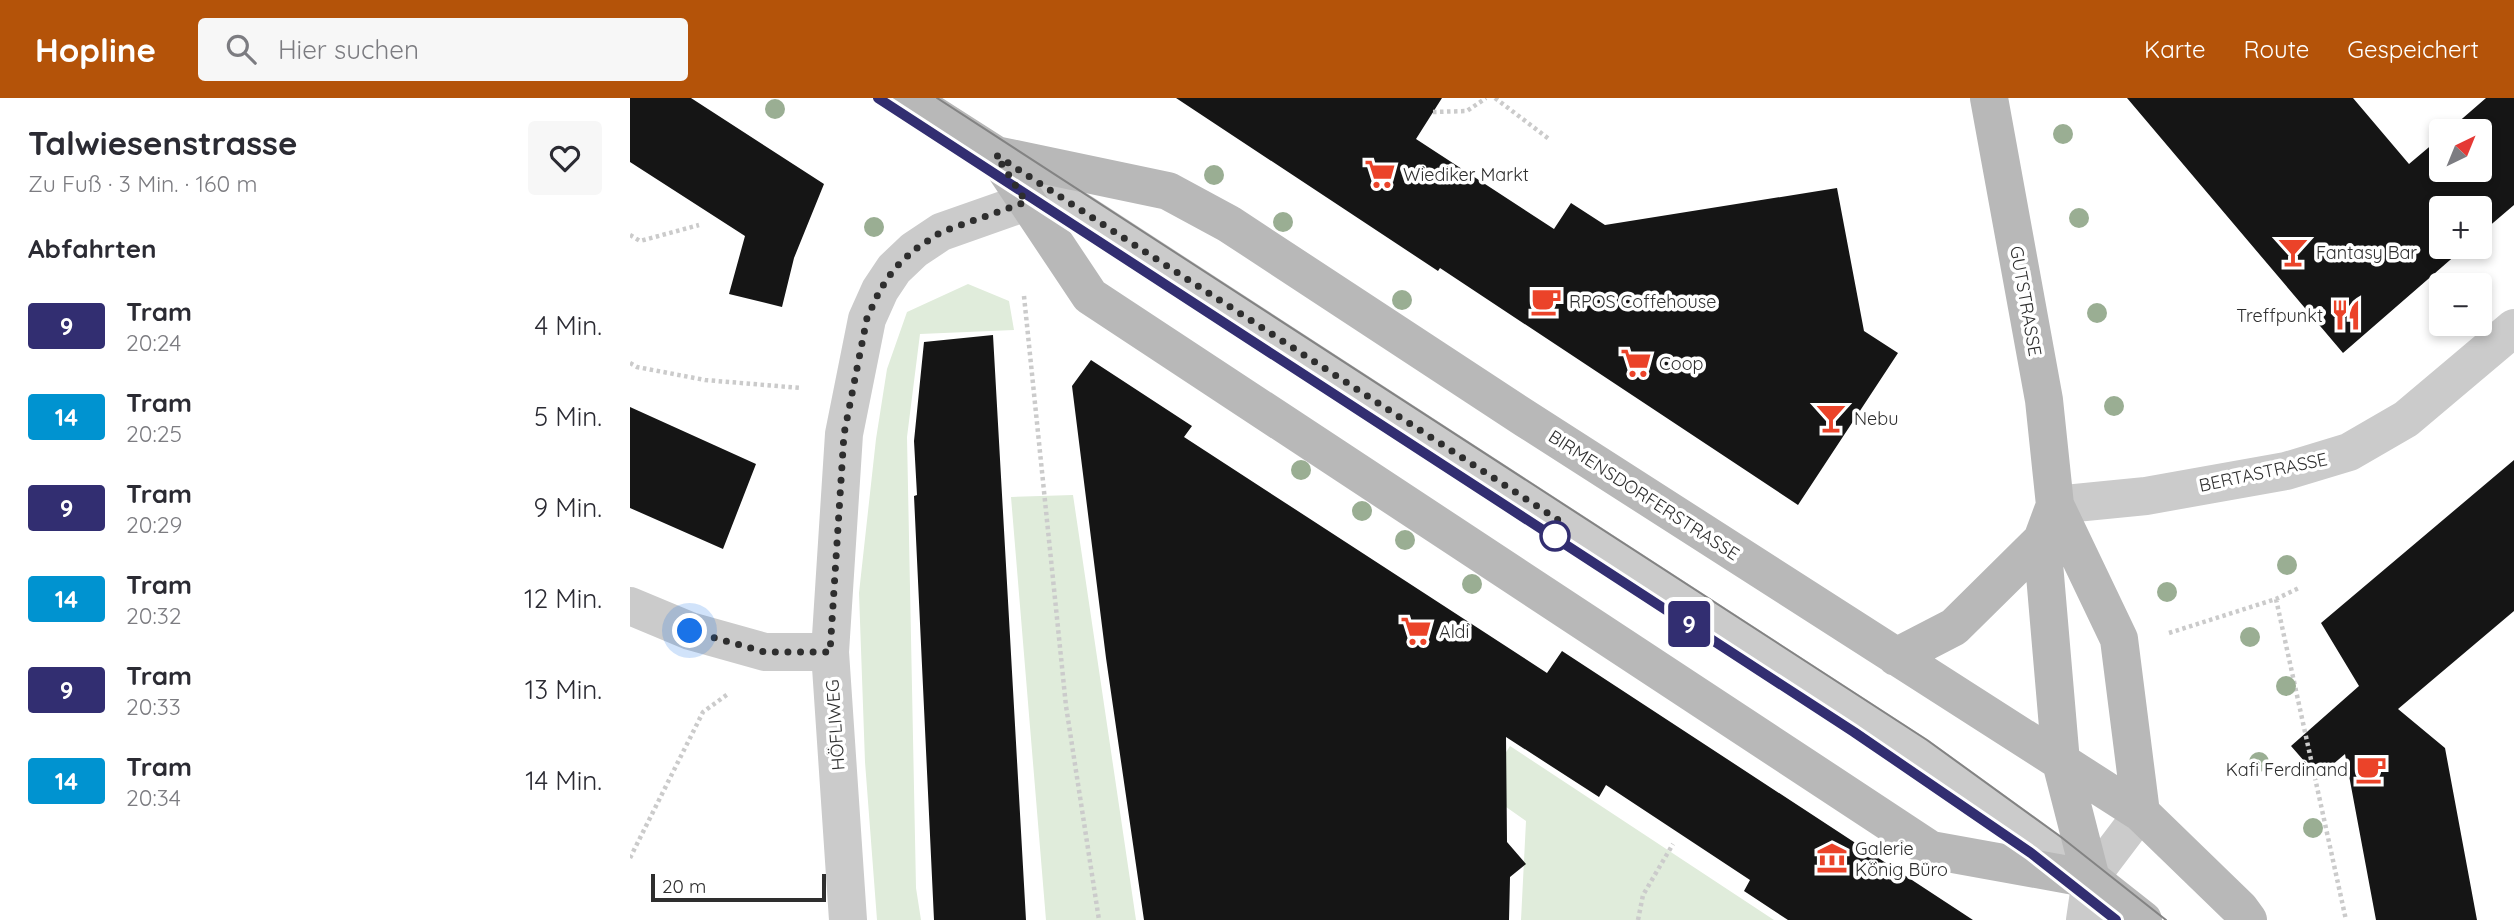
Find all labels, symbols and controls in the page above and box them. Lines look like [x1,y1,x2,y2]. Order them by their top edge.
search box [198,18,688,81]
text: Hopline [35,29,156,70]
icon: search [222,30,260,68]
text: Hier suchen [278,33,419,66]
text: Karte [2144,34,2206,64]
text: Route [2244,34,2309,64]
text: Gespeichert [2347,34,2479,64]
north arrow [2429,119,2492,182]
map controls [2429,119,2492,336]
button: heart [528,121,602,195]
text: Talwiesenstrasse [28,122,297,163]
supermarket icon: Wiediker Markt [1363,157,1397,191]
place label: Wiediker Markt [1403,163,1529,186]
text: Zu Fuß · 3 Min. · 160 m [28,169,257,198]
button: + [2429,196,2492,259]
text: Abfahrten [28,232,157,265]
bar icon: Fantasy Bar [2276,235,2310,269]
place label: Fantasy Bar [2316,241,2417,264]
street label: GUTSTRASSE [2005,244,2047,358]
button: − [2429,273,2492,336]
cafe icon: RPOS Coffehouse [1529,284,1563,318]
place label: RPOS Coffehouse [1569,290,1716,313]
text: Tram [126,295,192,328]
restaurant icon: Treffpunkt [2329,298,2363,332]
place label: Treffpunkt [2236,304,2323,327]
text: 4 Min. [534,309,602,342]
text: 9 [60,311,73,341]
text: 20:24 [126,328,181,357]
supermarket icon: Coop [1619,346,1653,380]
place label: Coop [1659,352,1703,375]
text: Tram [126,386,192,419]
text: 5 Min. [534,400,602,433]
bar icon: Nebu [1814,401,1848,435]
text: 14 [55,402,78,432]
place label: Nebu [1854,407,1898,430]
text: 20:25 [126,419,182,448]
street label: BIRMENSDORFERSTRASSE [1544,425,1744,565]
street label: BERTASTRASSE [2197,447,2329,497]
text: Tram [126,477,192,510]
text: 9 Min. [534,491,602,524]
text: 9 [60,493,73,523]
text: 20:29 [126,510,182,539]
unlabelled marker [1540,521,1570,551]
text: Tram [126,568,192,601]
text: 12 Min. [524,582,602,615]
text: 14 [55,584,78,614]
text: 20:32 [126,601,182,630]
line badge: 9 [1666,601,1712,647]
text: 9 [1682,609,1696,639]
your location [672,613,707,648]
supermarket icon: Aldi [1399,614,1433,648]
place label: Aldi [1439,620,1469,643]
text: Tram [126,659,192,692]
text: 13 Min. [525,673,602,706]
text: 9 [60,675,73,705]
street label: HÖFLIWEG [820,679,850,771]
text: 20:33 [126,692,181,721]
text: Tram [126,750,192,783]
cafe icon: Kafi Ferdinand [2354,752,2388,786]
place label: Kafi Ferdinand [2226,758,2348,781]
text: 14 Min. [525,764,602,797]
text: 14 [55,766,78,796]
text: 20:34 [126,783,181,812]
place label: Galerie König Büro [1855,837,1948,881]
museum icon: Galerie König Büro [1815,841,1849,875]
scale bar [651,871,826,903]
text: 20 m [662,874,706,898]

